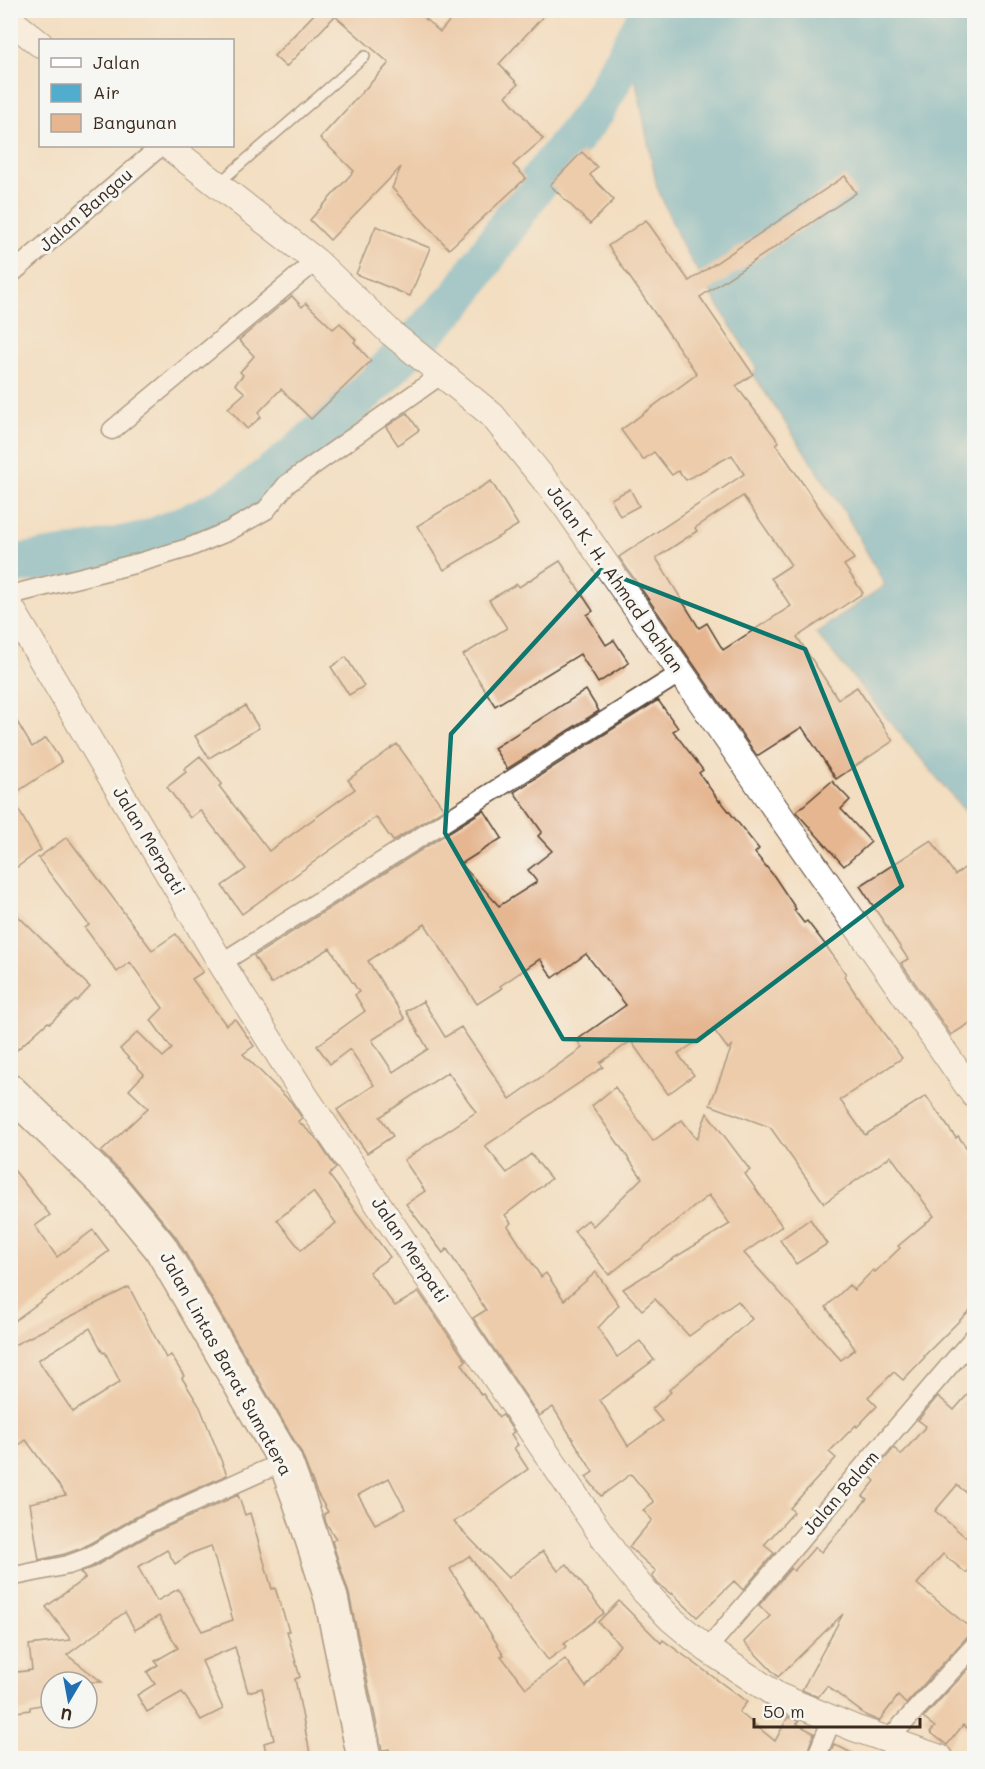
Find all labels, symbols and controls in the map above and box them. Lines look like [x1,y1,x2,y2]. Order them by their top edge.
legend [39,39,234,147]
text: Jalan [93,50,140,74]
text: Air [93,80,120,104]
text: Bangunan [93,110,177,134]
street label: Jalan Bangau [34,162,137,256]
street label: Jalan K. H. Ahmad Dahlan [542,480,690,677]
street label: Jalan Merpati [108,782,192,899]
street label: Jalan Merpati [367,1192,455,1307]
street label: Jalan Lintas Barat Sumatera [155,1247,299,1480]
street label: Jalan Balam [797,1445,884,1540]
north arrow [39,1670,99,1730]
scale bar [754,1691,920,1729]
text: 50 m [763,1699,805,1723]
text: U [59,1704,74,1727]

